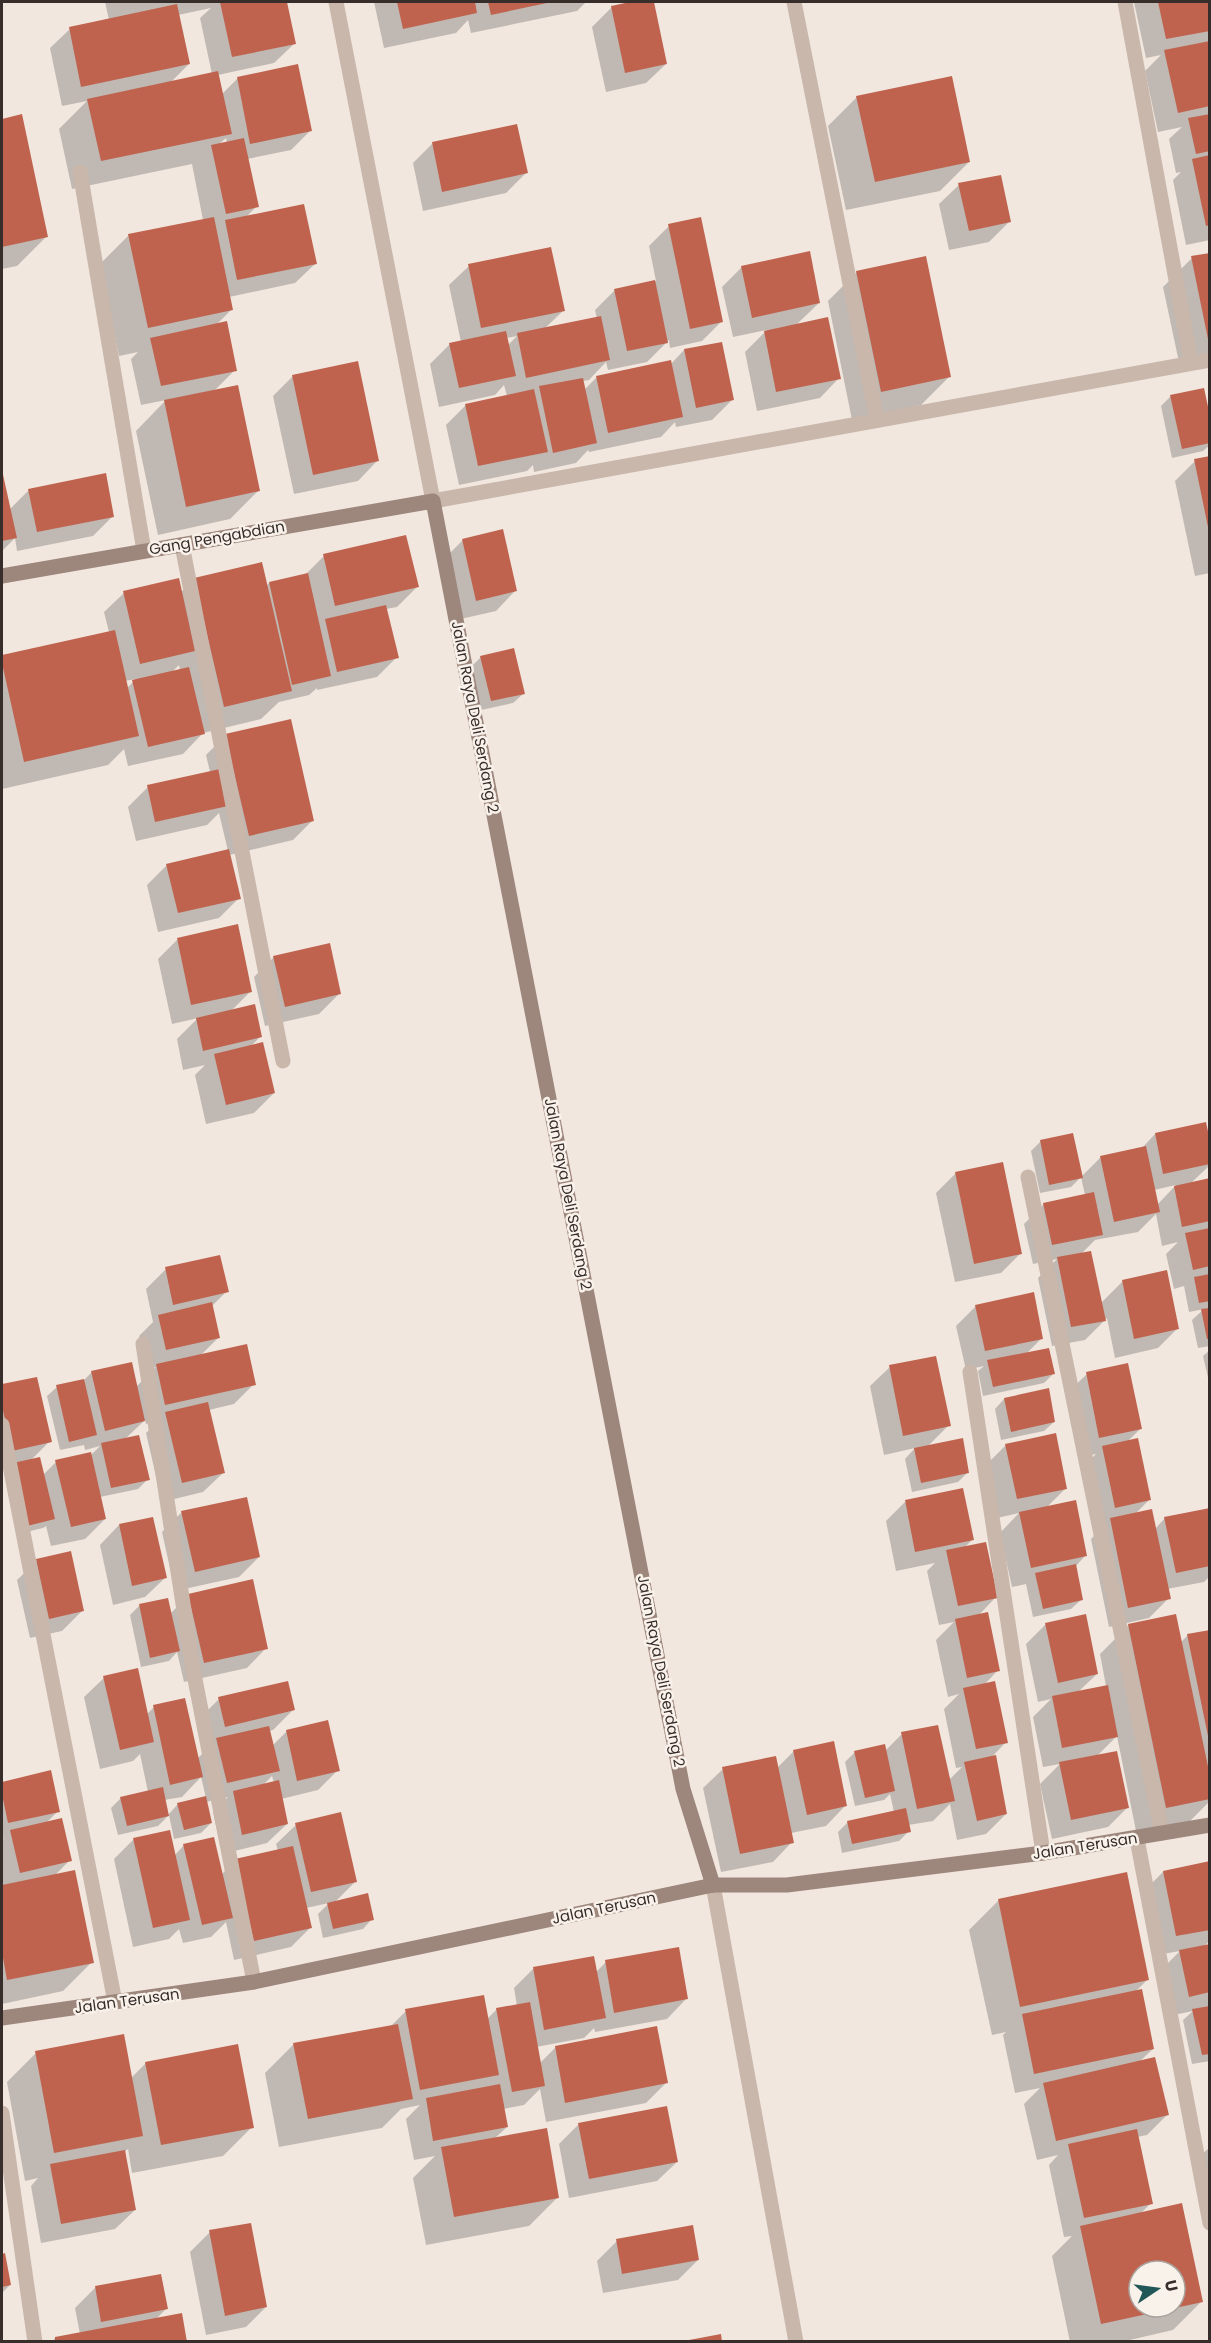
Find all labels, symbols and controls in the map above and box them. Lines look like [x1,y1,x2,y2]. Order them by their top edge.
street label: Gang Pengabdian [148,515,286,560]
street label: Jalan Raya Deli Serdang 2 [447,619,504,815]
street label: Jalan Raya Deli Serdang 2 [540,1096,597,1292]
street label: Jalan Raya Deli Serdang 2 [633,1573,690,1769]
street label: Jalan Terusan [1031,1827,1139,1864]
street label: Jalan Terusan [550,1886,658,1929]
street label: Jalan Terusan [73,1983,181,2018]
north arrow [1127,2259,1187,2319]
text: U [1159,2278,1184,2294]

